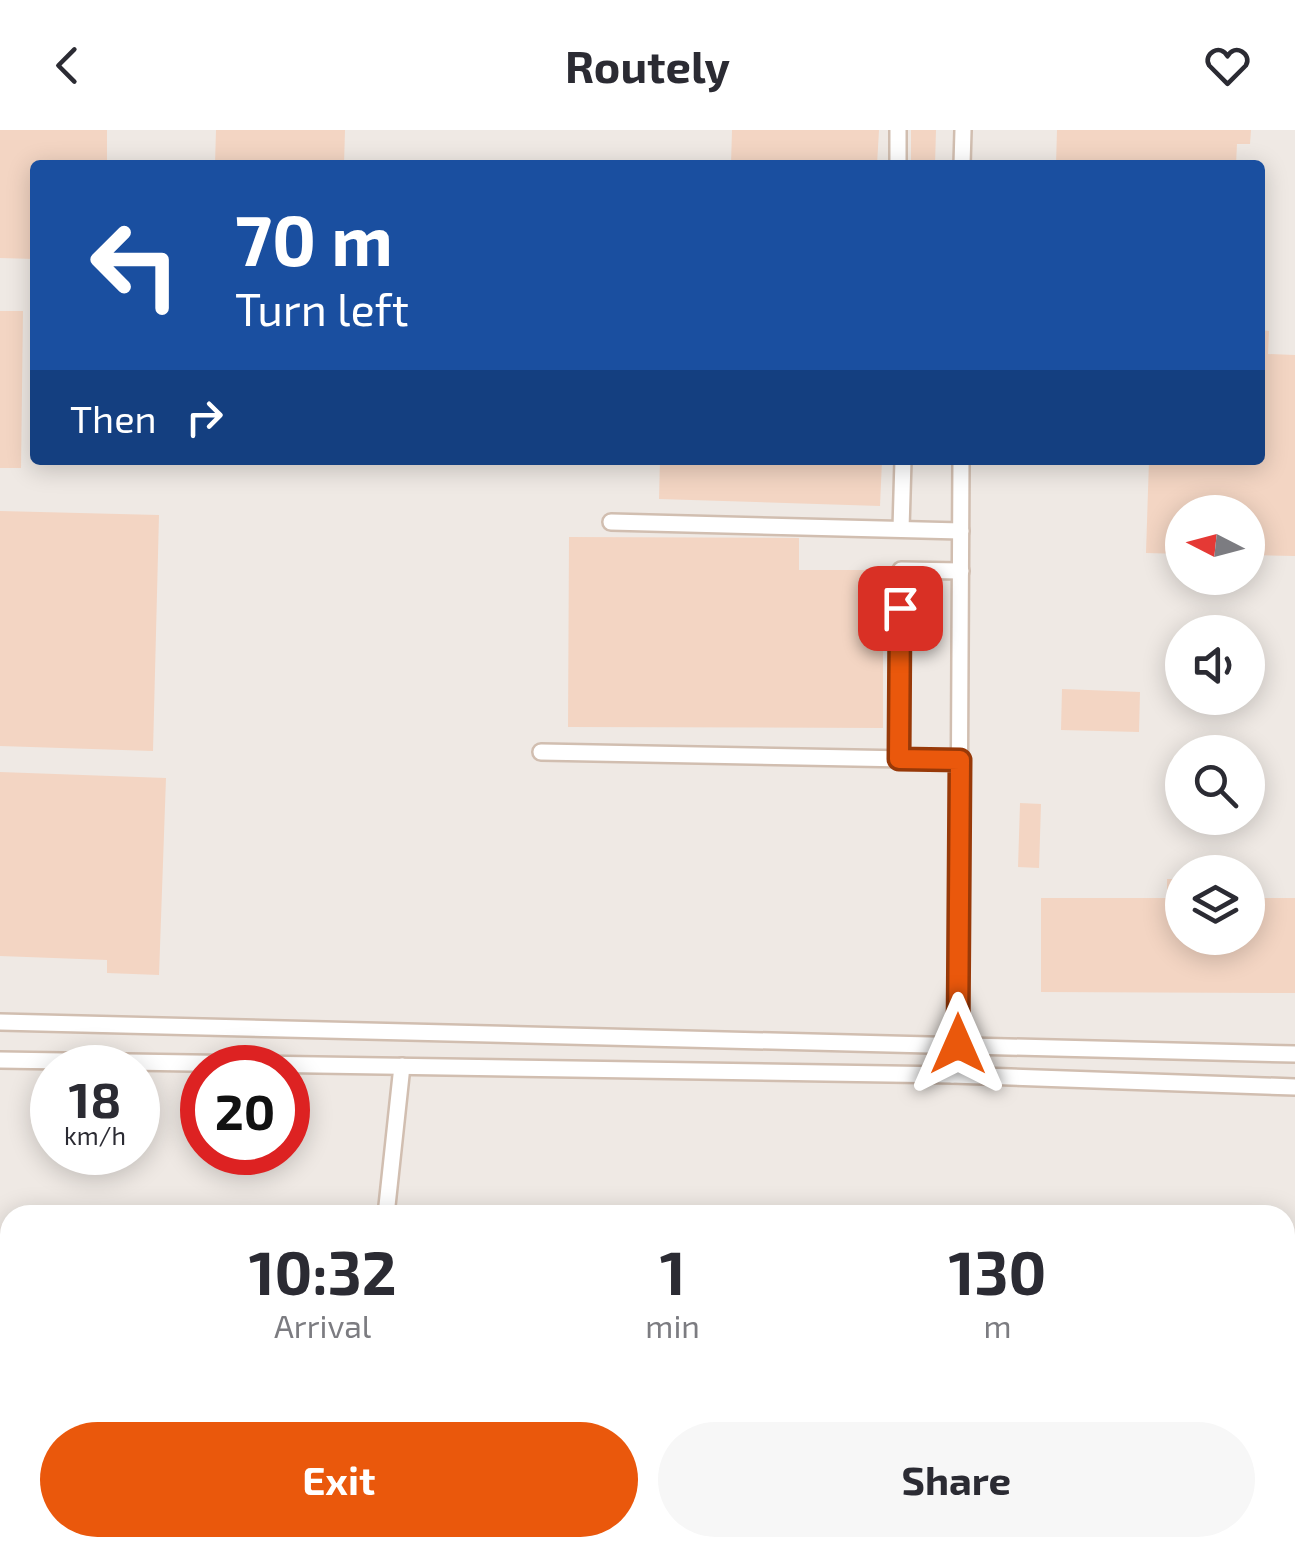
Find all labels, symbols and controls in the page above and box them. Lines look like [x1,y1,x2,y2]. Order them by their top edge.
icon: back [40,38,95,93]
text: Routely [565,38,730,92]
icon: heart [1200,38,1255,93]
text: 70 m [235,196,393,280]
icon: left [70,200,200,330]
text: Turn left [235,281,409,335]
icon: right [177,390,232,445]
text: Then [70,395,157,441]
north arrow [1165,495,1265,595]
map controls [1165,495,1265,955]
pin [858,566,943,651]
icon: arrive [873,581,928,636]
button: sound [1165,615,1265,715]
button: search [1165,735,1265,835]
button: layers [1165,855,1265,955]
position arrow [906,992,1010,1096]
speed limit sign: 20 [180,1045,310,1175]
text: 18 [69,1068,121,1128]
text: km/h [64,1120,126,1150]
text: 10:32 [249,1235,397,1307]
text: 1 [660,1235,686,1307]
text: 130 [949,1235,1046,1307]
text: Arrival [274,1306,371,1344]
text: min [645,1306,700,1344]
text: m [983,1306,1011,1344]
button: Exit [40,1422,638,1537]
button: Share [658,1422,1255,1537]

